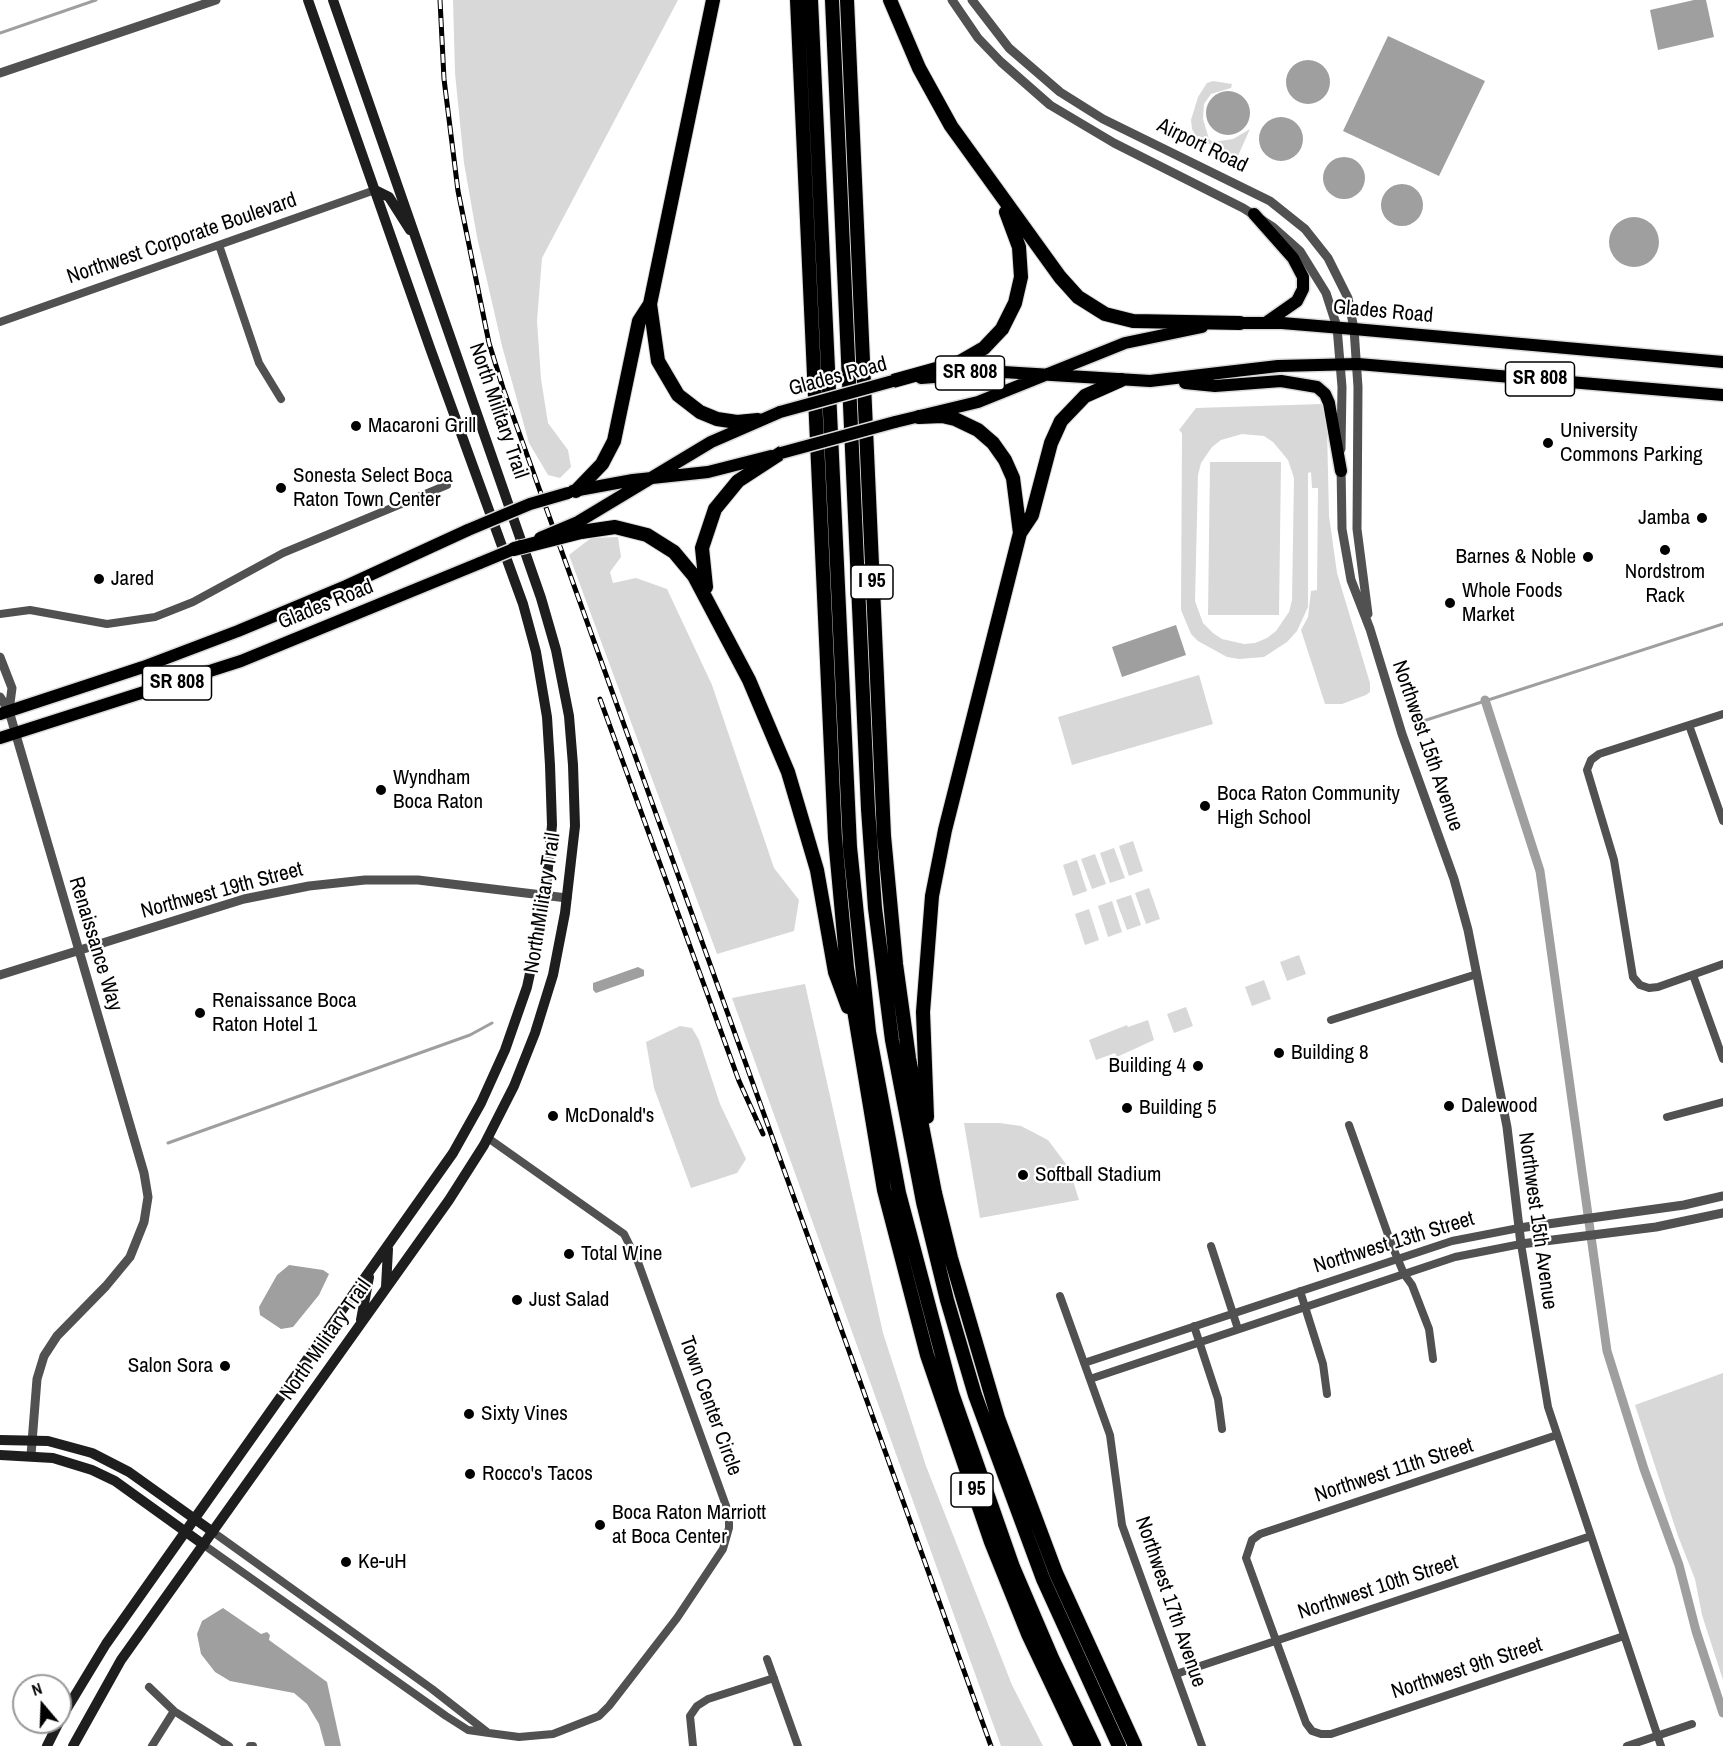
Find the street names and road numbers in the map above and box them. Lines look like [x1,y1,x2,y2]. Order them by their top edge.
street label: Airport Road [1153,113,1251,179]
street label: Northwest Corporate Boulevard [64,188,300,290]
street label: Glades Road [1332,295,1434,329]
street label: North Military Trail [463,340,533,482]
street label: Glades Road [786,352,890,402]
road number: SR 808 [936,356,1004,390]
road number: SR 808 [1506,362,1574,396]
road number: I 95 [851,565,893,599]
street label: Glades Road [275,574,377,636]
street label: Northwest 15th Avenue [1386,657,1468,835]
road number: SR 808 [142,666,212,700]
street label: North Military Trail [519,831,567,975]
street label: Northwest 19th Street [138,857,306,925]
street label: Renaissance Way [63,874,127,1014]
street label: Northwest 15th Avenue [1512,1131,1562,1311]
street label: Northwest 13th Street [1311,1207,1477,1279]
street label: North Military Trail [275,1275,377,1405]
street label: Town Center Circle [673,1333,747,1479]
street label: Northwest 11th Street [1312,1433,1476,1509]
road number: I 95 [951,1473,993,1507]
street label: Northwest 17th Avenue [1129,1513,1211,1691]
street label: Northwest 10th Street [1295,1550,1461,1626]
street label: Northwest 9th Street [1388,1633,1546,1705]

